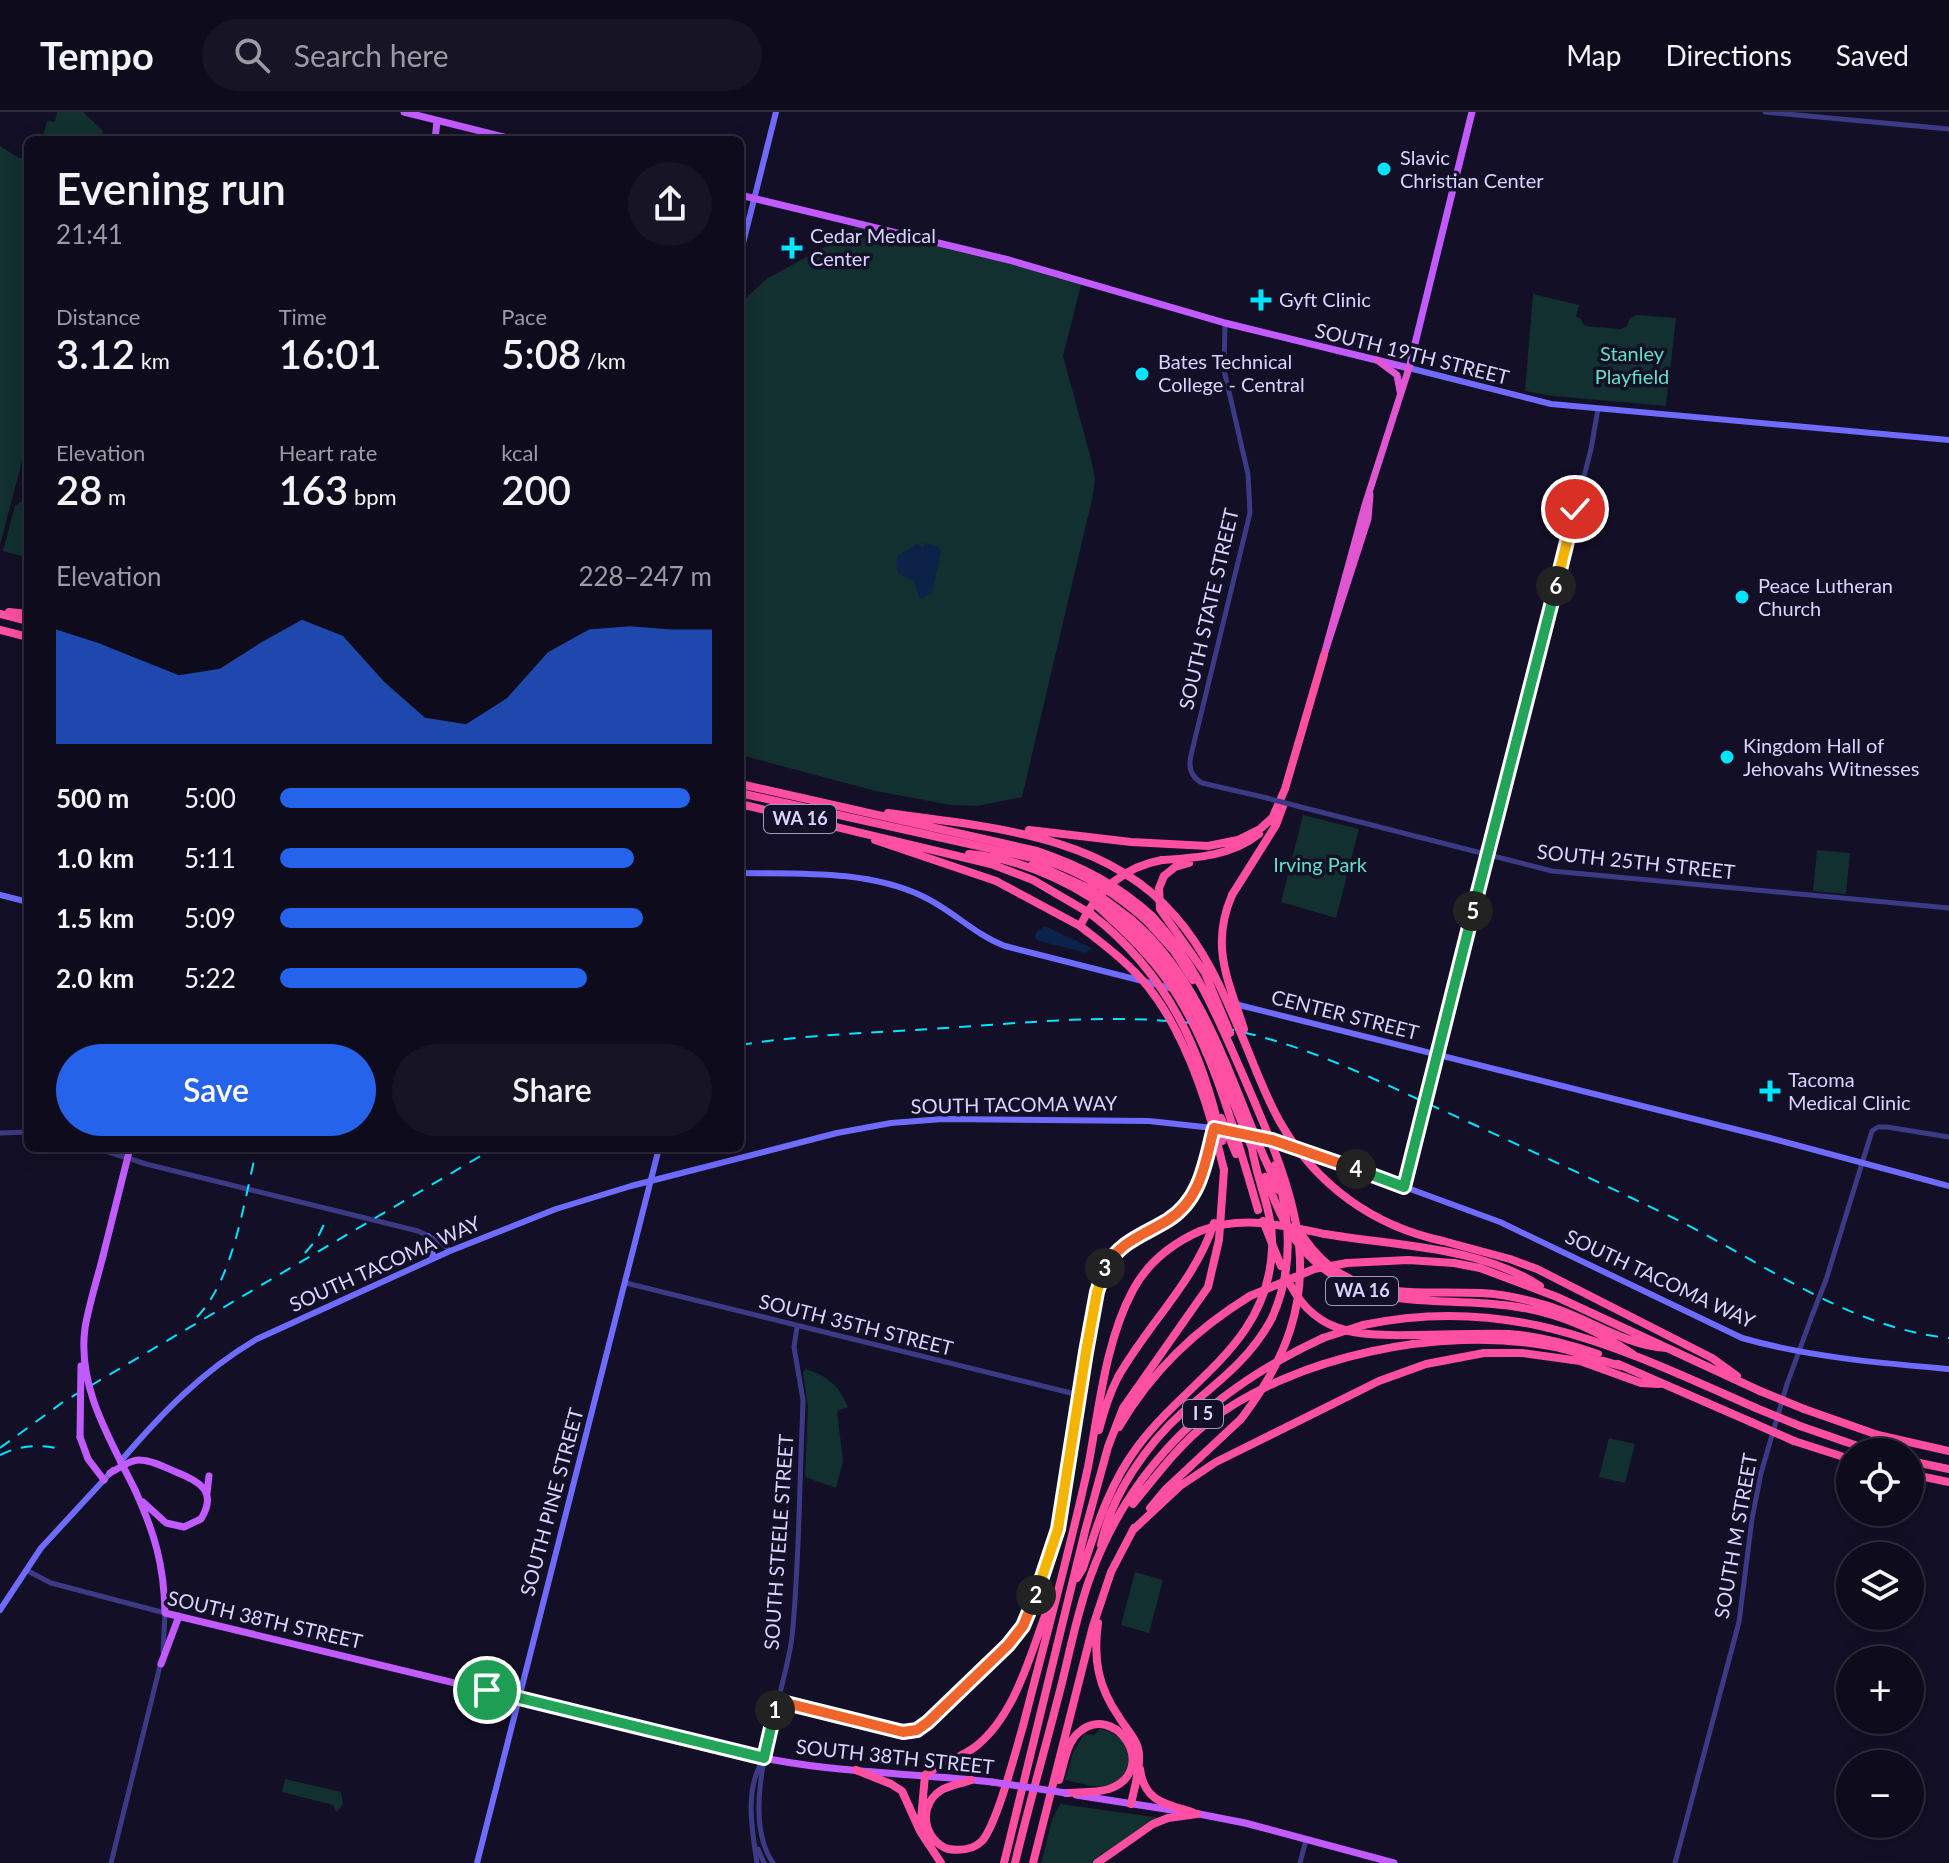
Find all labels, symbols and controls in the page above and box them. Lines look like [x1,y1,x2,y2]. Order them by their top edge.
search box [202,19,762,91]
text: Tempo [40,32,154,78]
icon: search [230,33,274,77]
text: Search here [294,37,448,73]
text: Map [1566,38,1621,72]
text: Directions [1665,38,1792,72]
text: Saved [1836,38,1909,72]
place label: Slavic Christian Center [1400,145,1544,192]
marker: Slavic Christian Center [1375,160,1393,178]
text: Evening run [56,162,286,214]
button: share [628,162,712,246]
text: 21:41 [56,218,123,250]
place label: Cedar Medical Center [810,223,936,270]
marker: Cedar Medical Center [781,237,803,259]
place label: Gyft Clinic [1279,287,1371,311]
marker: Gyft Clinic [1250,289,1272,311]
text: Distance [56,303,140,330]
text: Time [279,303,327,330]
text: Pace [501,303,547,330]
street label: SOUTH 19TH STREET [1313,317,1512,389]
text: 3.12 [56,330,135,378]
text: 16:01 [279,330,382,378]
text: 5:08 [501,330,581,378]
park label: Stanley Playfield [1595,341,1669,388]
text: km [135,347,170,374]
text: /km [581,347,626,374]
place label: Bates Technical College - Central [1158,349,1305,396]
marker: Bates Technical College - Central [1133,365,1151,383]
text: Elevation [56,439,145,466]
text: Heart rate [279,439,377,466]
text: kcal [501,439,539,466]
text: 28 [56,466,102,514]
text: 163 [279,466,348,514]
text: 200 [501,466,571,514]
pin [1541,475,1609,543]
text: m [102,483,126,510]
text: bpm [348,483,397,510]
icon: check [1553,487,1597,531]
street label: SOUTH STATE STREET [1173,506,1243,712]
text: Elevation [56,560,162,592]
text: 228–247 m [578,560,712,592]
pin: 6 [1536,566,1576,606]
text: 6 [1550,572,1562,599]
place label: Peace Lutheran Church [1758,573,1893,620]
marker: Peace Lutheran Church [1733,588,1751,606]
place label: Kingdom Hall of Jehovahs Witnesses [1743,733,1919,780]
marker: Kingdom Hall of Jehovahs Witnesses [1718,748,1736,766]
text: 500 m [56,782,129,814]
text: 5:00 [184,782,236,814]
road number: WA 16 [764,805,836,833]
street label: SOUTH 25TH STREET [1536,839,1737,883]
text: 1.0 km [56,842,134,874]
text: 5:11 [184,842,236,874]
park label: Irving Park [1273,852,1368,876]
pin: 5 [1453,891,1493,931]
text: 5 [1467,897,1479,924]
text: 1.5 km [56,902,134,934]
text: 5:09 [184,902,236,934]
text: 2.0 km [56,962,134,994]
text: 5:22 [184,962,236,994]
street label: CENTER STREET [1269,984,1422,1044]
button: Save [56,1044,376,1136]
button: Share [392,1044,712,1136]
place label: Tacoma Medical Clinic [1788,1067,1911,1114]
marker: Tacoma Medical Clinic [1759,1080,1781,1102]
street label: SOUTH TACOMA WAY [910,1090,1118,1118]
pin: 4 [1336,1149,1376,1189]
text: 4 [1350,1155,1362,1182]
street label: SOUTH TACOMA WAY [285,1210,484,1316]
street label: SOUTH TACOMA WAY [1562,1224,1760,1333]
pin: 3 [1085,1248,1125,1288]
text: 3 [1099,1254,1111,1281]
road number: WA 16 [1326,1277,1398,1305]
street label: SOUTH 35TH STREET [757,1288,956,1360]
road number: I 5 [1183,1400,1223,1428]
street label: SOUTH PINE STREET [514,1405,588,1598]
street label: SOUTH STEELE STREET [758,1433,798,1651]
map controls [1836,1438,1924,1838]
button: locate [1836,1438,1924,1526]
street label: SOUTH M STREET [1709,1451,1761,1620]
button: layers [1836,1542,1924,1630]
pin: 2 [1016,1575,1056,1615]
text: 2 [1030,1581,1042,1608]
street label: SOUTH 38TH STREET [165,1585,365,1653]
button: + [1836,1646,1924,1734]
pin [453,1656,521,1724]
icon: arrive [465,1668,509,1712]
pin: 1 [755,1690,795,1730]
text: 1 [769,1696,781,1723]
street label: SOUTH 38TH STREET [795,1734,996,1778]
button: − [1836,1750,1924,1838]

